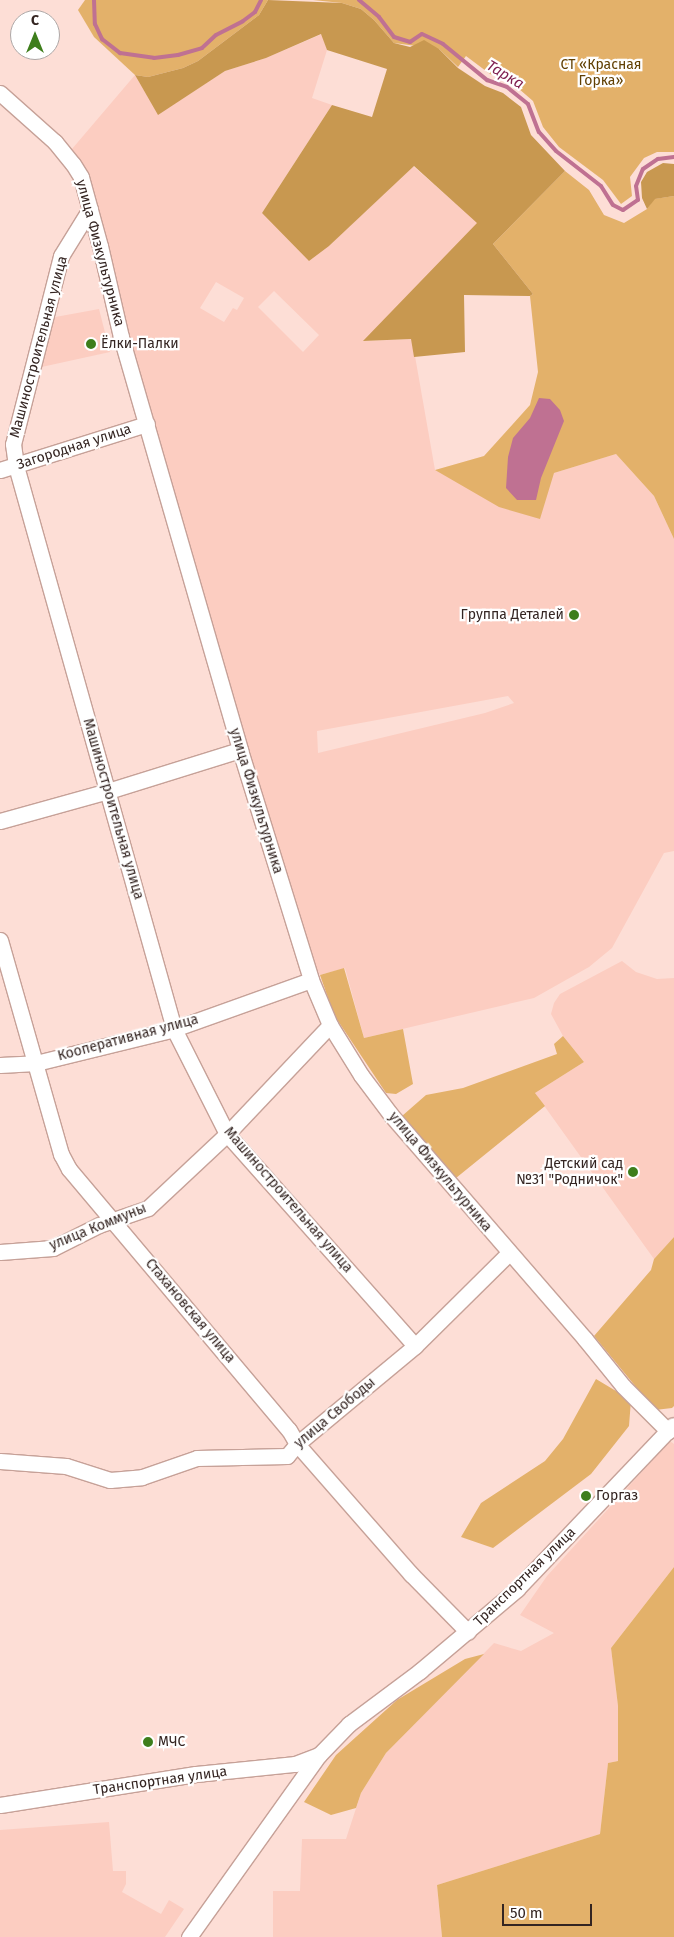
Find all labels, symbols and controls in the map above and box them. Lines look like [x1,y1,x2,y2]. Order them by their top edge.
north arrow [10,10,60,60]
text: С [31,12,39,29]
water label: Тарка [483,57,527,93]
park label: СТ «Красная Горка» [560,57,642,90]
street label: улица Физкультурника [72,178,128,328]
street label: Машиностроительная улица [7,254,71,440]
place label: Ёлки-Палки [101,336,179,352]
marker: Ёлки-Палки [85,338,97,350]
street label: Загородная улица [15,421,133,473]
place label: Группа Деталей [461,607,564,623]
marker: Группа Деталей [568,609,580,621]
street label: Машиностроительная улица [79,717,147,901]
street label: улица Физкультурника [226,726,286,876]
street label: Кооперативная улица [56,1011,200,1065]
street label: улица Физкультурника [385,1109,495,1235]
street label: Машиностроительная улица [220,1124,356,1276]
place label: Детский сад №31 "Родничок" [516,1156,623,1188]
marker: Детский сад №31 "Родничок" [627,1166,639,1178]
street label: улица Коммуны [47,1200,149,1254]
street label: Стахановская улица [142,1255,238,1367]
street label: улица Свободы [291,1374,379,1452]
place label: Горгаз [596,1488,638,1504]
marker: Горгаз [580,1490,592,1502]
street label: Транспортная улица [471,1524,579,1630]
place label: МЧС [158,1734,185,1750]
marker: МЧС [142,1736,154,1748]
street label: Транспортная улица [92,1763,228,1799]
scale bar [504,1894,594,1926]
text: 50 m [510,1904,543,1922]

